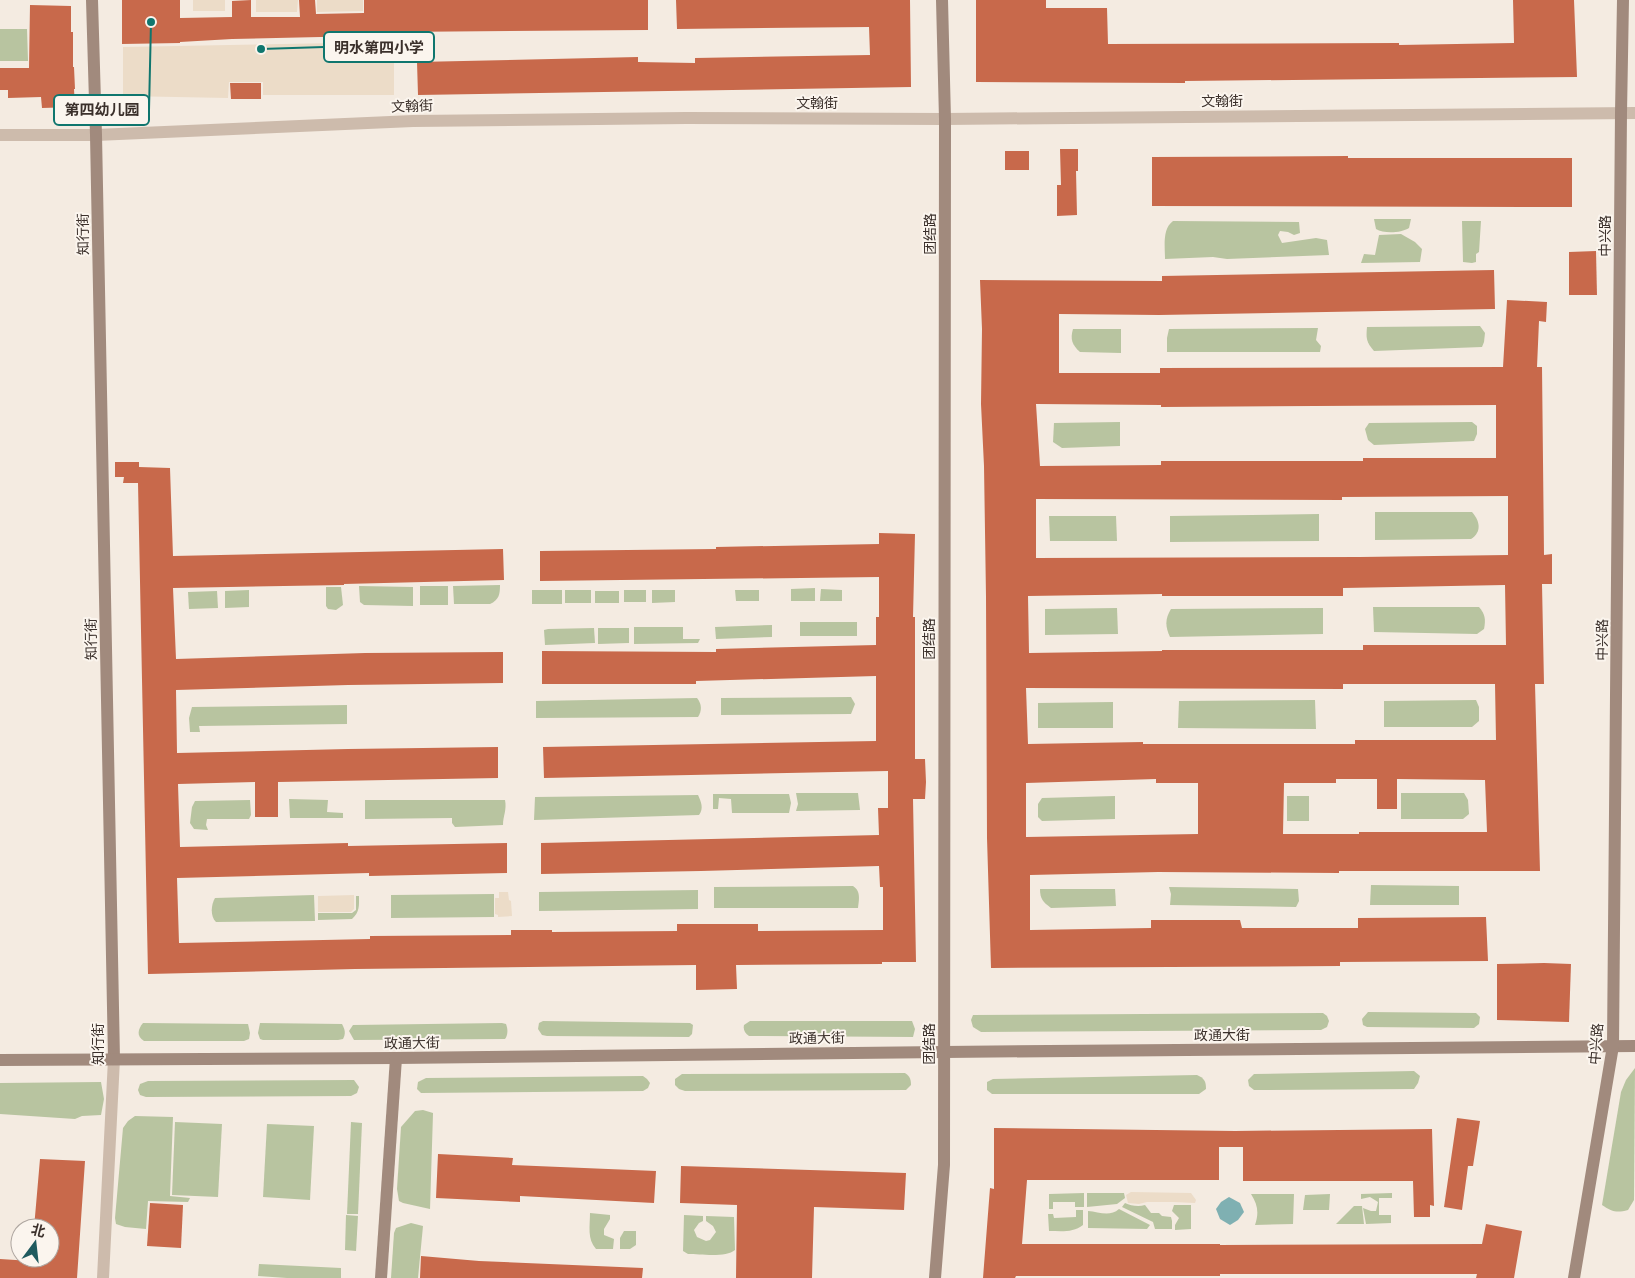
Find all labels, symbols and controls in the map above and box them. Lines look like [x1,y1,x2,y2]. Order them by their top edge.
callout: 明水第四小学 [324,32,434,62]
text: 明水第四小学 [334,38,424,57]
street label: 文翰街 [1201,92,1243,110]
street label: 文翰街 [796,94,838,112]
callout: 第四幼儿园 [54,95,149,125]
street label: 文翰街 [391,96,433,116]
text: 第四幼儿园 [64,100,140,119]
street label: 知行街 [74,213,92,255]
street label: 团结路 [921,213,939,255]
street label: 中兴路 [1596,215,1614,257]
street label: 知行街 [82,618,100,660]
street label: 团结路 [920,618,938,660]
street label: 中兴路 [1593,619,1611,661]
street label: 中兴路 [1585,1022,1607,1066]
street label: 知行街 [89,1023,107,1065]
street label: 团结路 [920,1023,938,1065]
street label: 政通大街 [1194,1026,1250,1044]
street label: 政通大街 [789,1029,845,1047]
street label: 政通大街 [384,1034,440,1052]
north arrow [10,1218,60,1268]
text: 北 [29,1220,47,1241]

